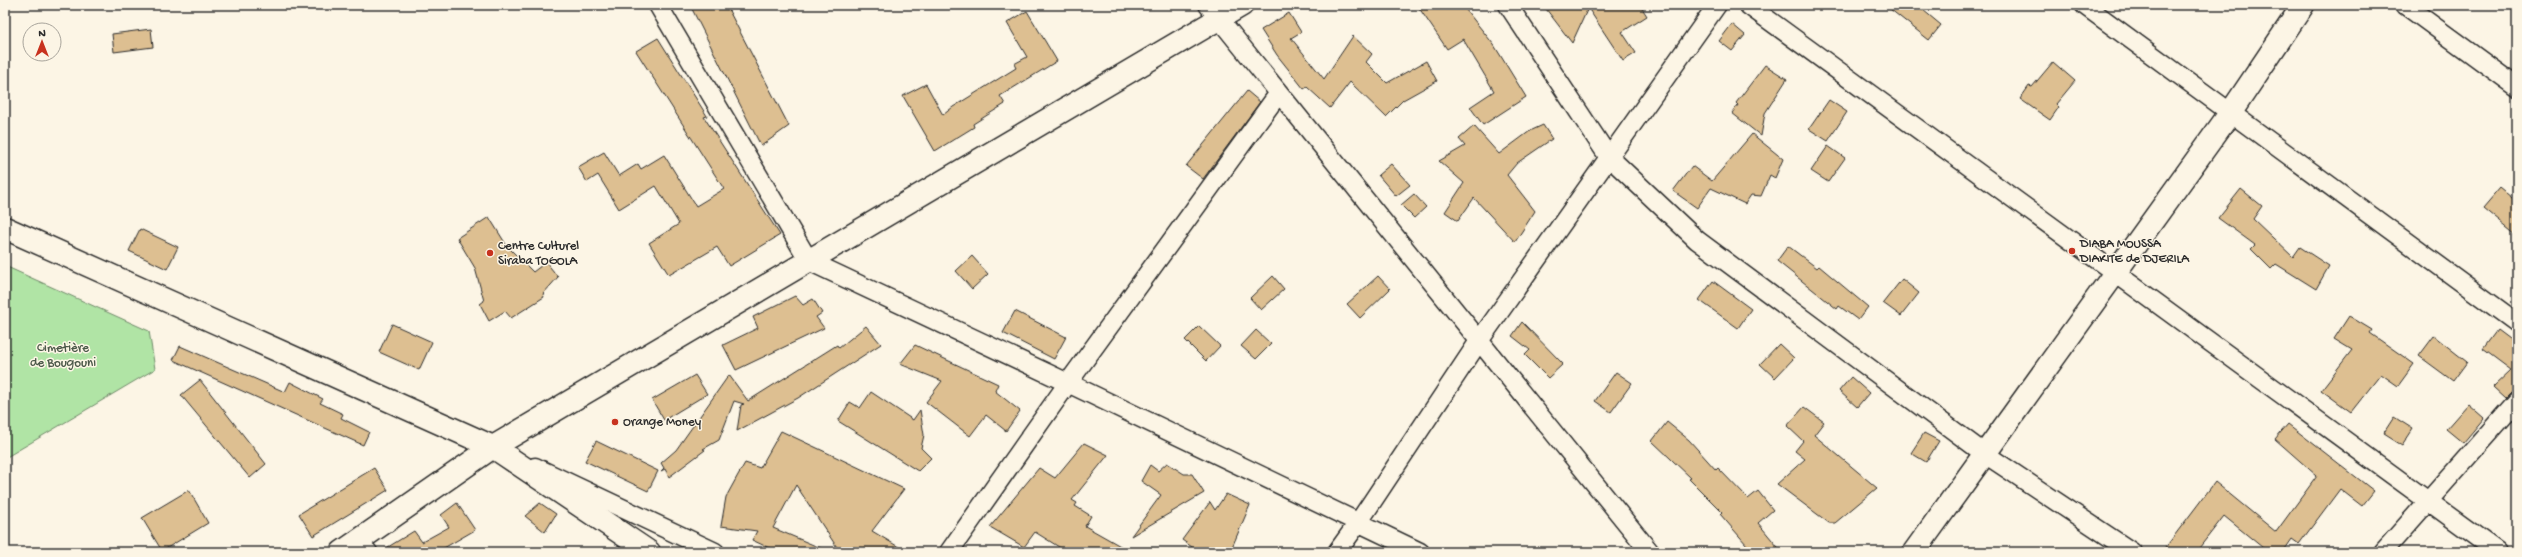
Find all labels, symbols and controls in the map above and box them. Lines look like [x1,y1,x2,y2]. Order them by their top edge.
north arrow [22,22,62,62]
text: N [38,28,46,40]
place label: DIABA MOUSSA DIAKITE de DJERILA [2079,237,2190,267]
place label: Centre Culturel Siraba TOGOLA [498,239,579,269]
marker: DIABA MOUSSA DIAKITE de DJERILA [2067,246,2077,256]
marker: Centre Culturel Siraba TOGOLA [485,248,495,258]
park label: Cimetière de Bougouni [30,341,96,371]
place label: Orange Money [623,415,702,430]
marker: Orange Money [610,417,620,427]

